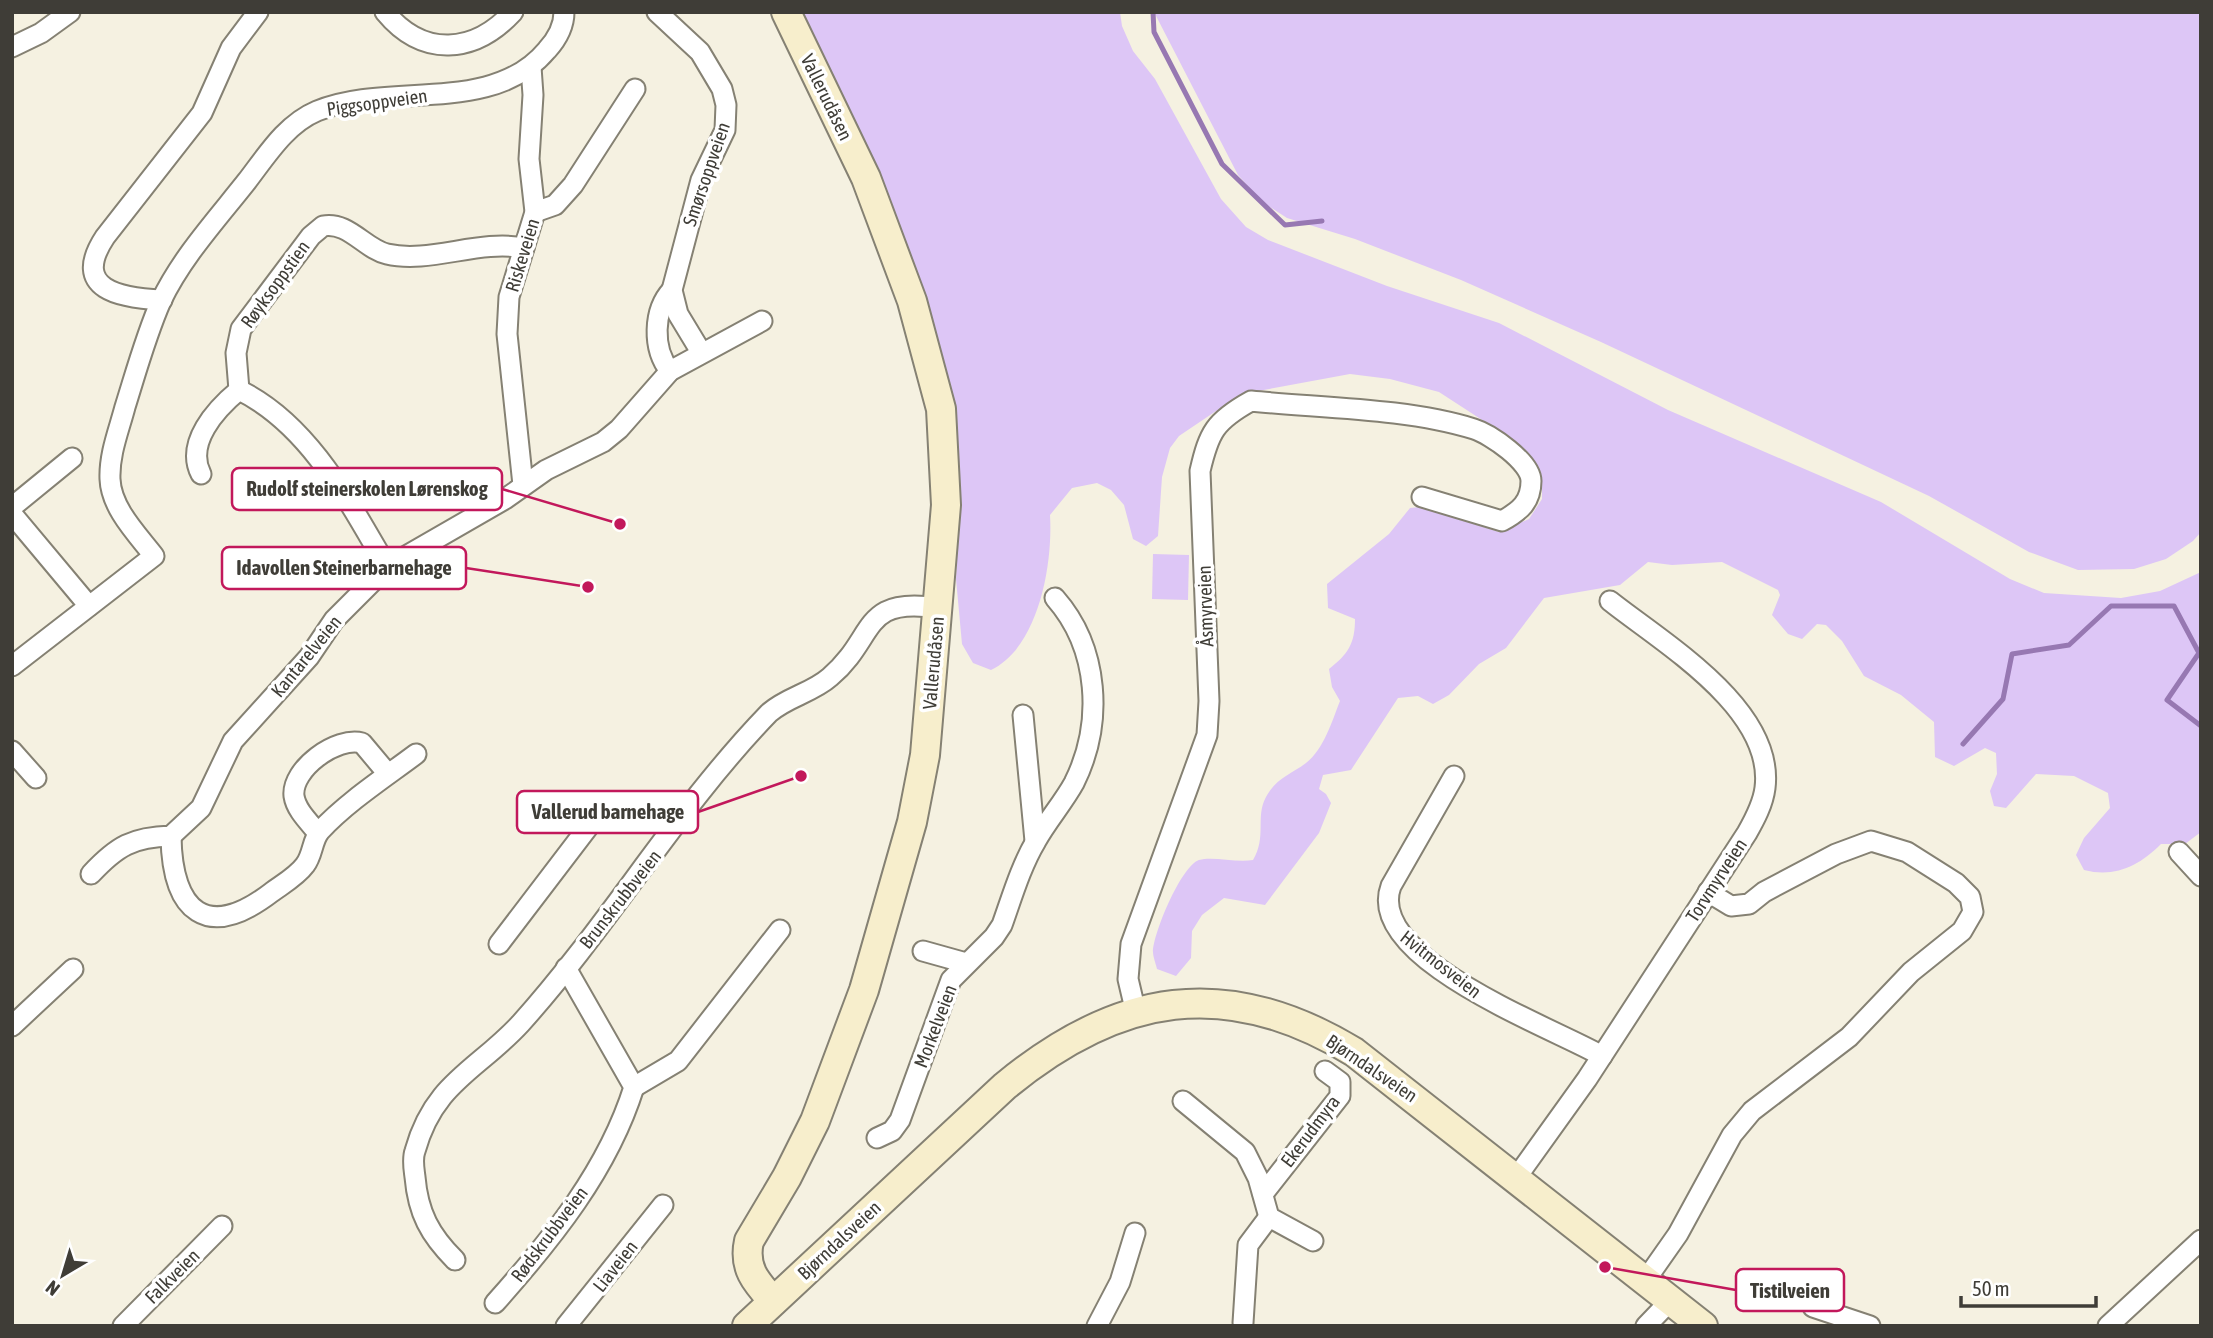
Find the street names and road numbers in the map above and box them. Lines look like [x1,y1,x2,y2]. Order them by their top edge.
street label: Vallerudåsen [797,50,857,144]
street label: Piggsoppveien [325,84,429,120]
street label: Smørsoppveien [678,119,734,229]
street label: Riskeveien [500,216,544,294]
street label: Røyksoppstien [236,236,314,332]
street label: Åsmyrveien [1193,565,1217,647]
street label: Kantarelveien [266,611,346,701]
street label: Vallerudåsen [918,616,948,710]
street label: Torvmyrveien [1681,834,1751,926]
street label: Brunskrubbveien [575,845,665,953]
street label: Hvitmosveien [1396,926,1486,1002]
street label: Morkelveien [909,981,961,1071]
street label: Bjørndalsveien [1322,1029,1422,1107]
street label: Ekerudmyra [1276,1091,1344,1171]
street label: Rødskrubbveien [506,1182,592,1286]
street label: Bjørndalsveien [793,1196,885,1284]
street label: Liaveien [588,1236,642,1296]
street label: Falkveien [140,1244,204,1308]

